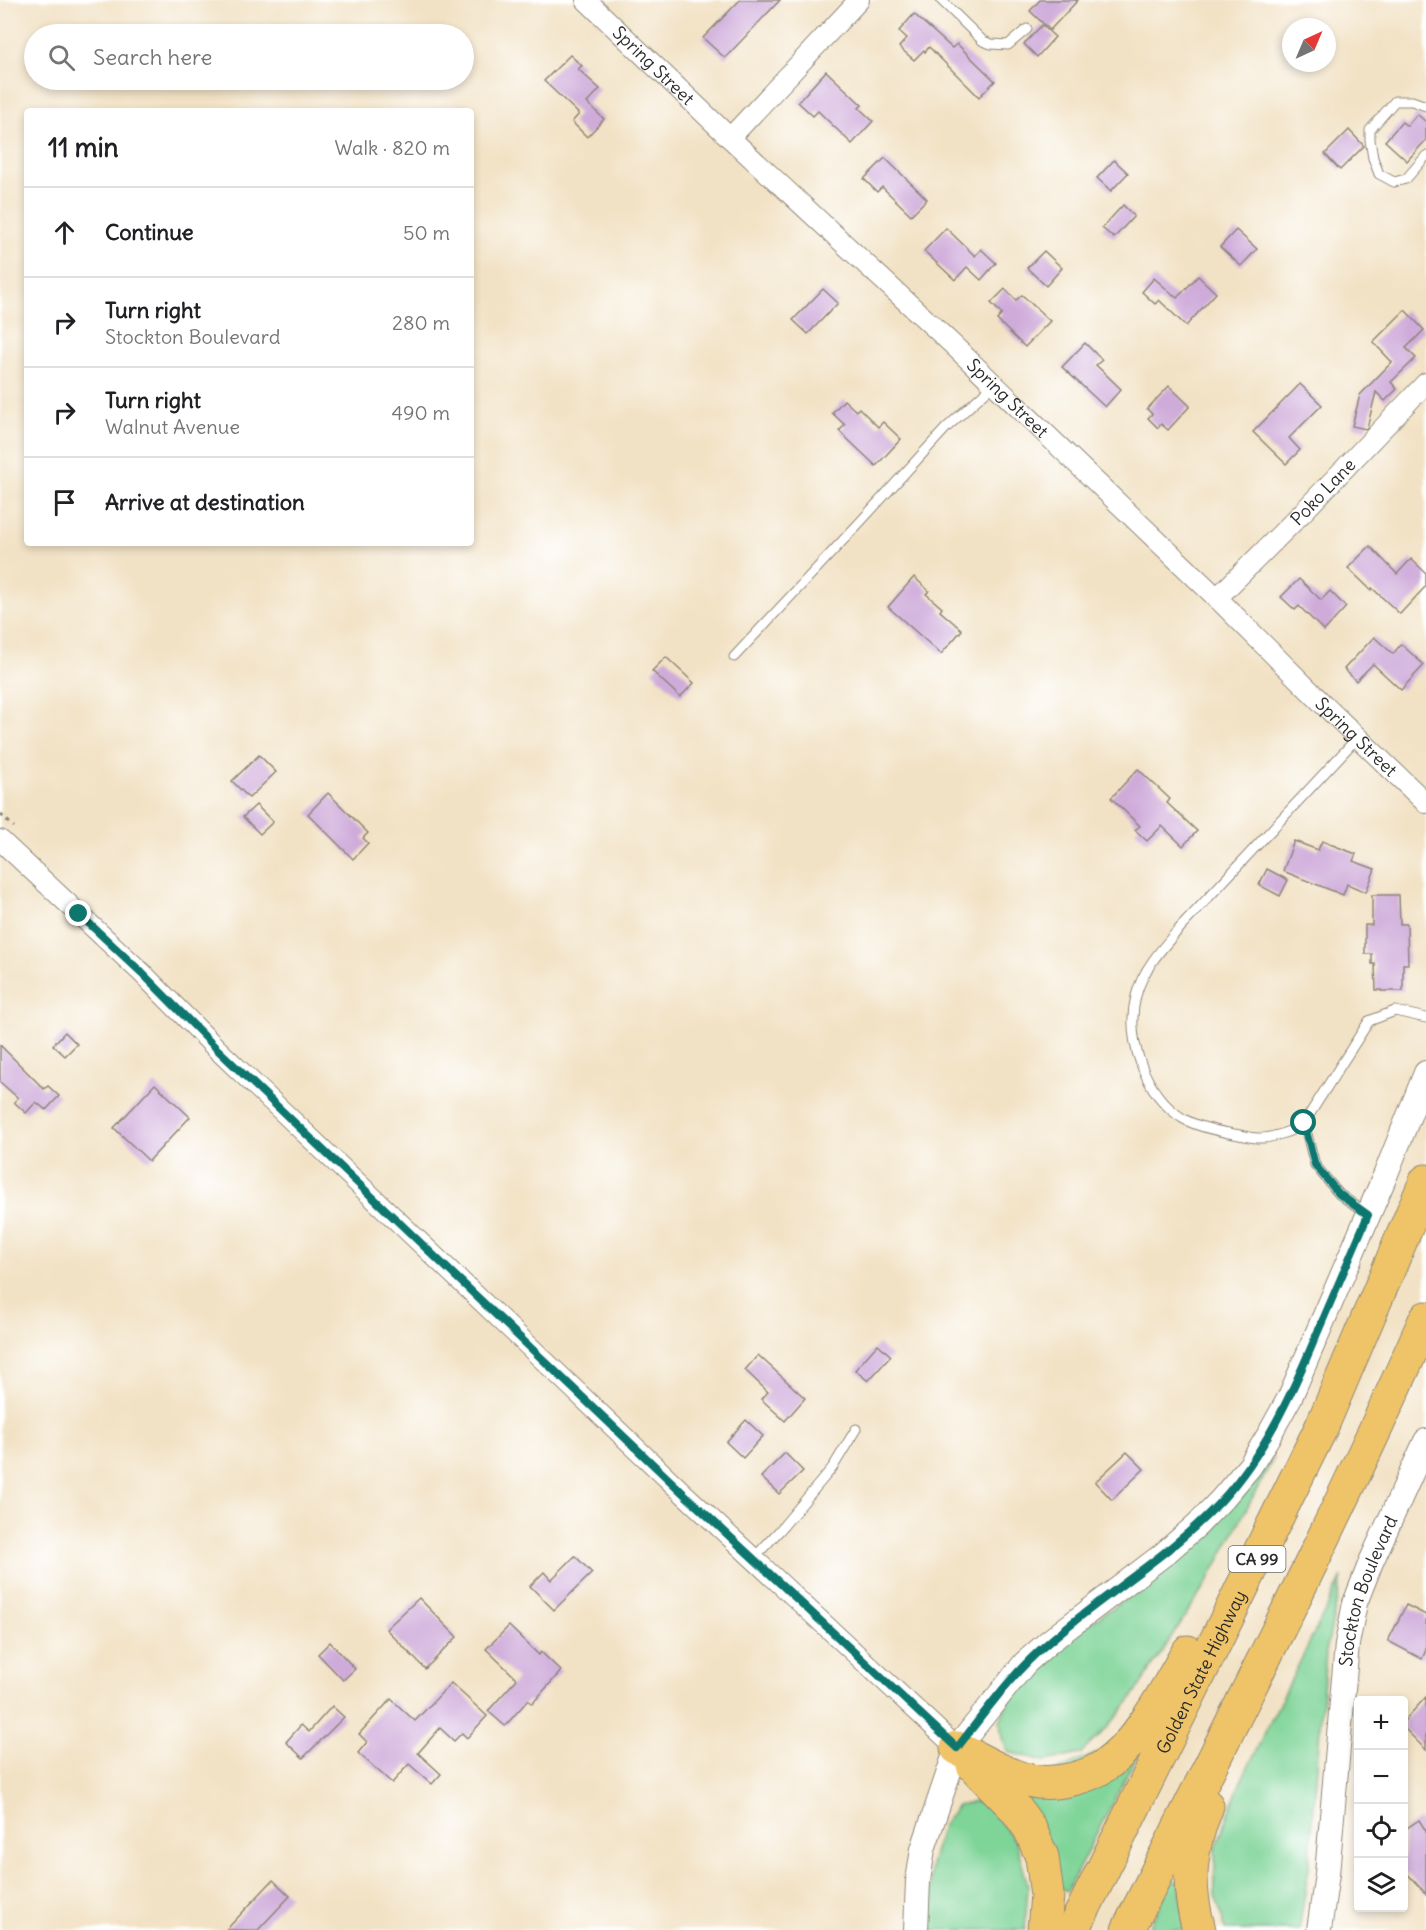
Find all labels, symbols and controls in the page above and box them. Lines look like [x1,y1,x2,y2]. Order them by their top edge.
north arrow [1282,18,1336,72]
street label: Spring Street [608,21,700,110]
search box [24,24,474,90]
icon: search [45,41,78,74]
text: Search here [93,43,212,71]
text: 11 min [48,131,119,164]
text: Walk · 820 m [334,135,450,160]
icon: ahead [48,216,81,249]
text: Continue [105,218,194,246]
text: 50 m [403,220,450,245]
text: Turn right [105,296,201,324]
icon: right [48,306,81,339]
text: 280 m [392,310,450,335]
text: Stockton Boulevard [105,324,280,349]
street label: Spring Street [962,353,1054,442]
text: Turn right [105,386,201,414]
icon: right [48,396,81,429]
text: 490 m [391,400,450,425]
text: Walnut Avenue [105,414,240,439]
street label: Poko Lane [1285,453,1360,530]
icon: arrive [48,486,81,519]
text: Arrive at destination [105,488,305,516]
street label: Spring Street [1311,692,1402,781]
route end [65,900,91,926]
route start [1290,1109,1316,1135]
street label: Stockton Boulevard [1334,1512,1402,1667]
road number: CA 99 [1228,1546,1286,1572]
street label: Golden State Highway [1150,1586,1251,1758]
map controls [1354,1696,1408,1912]
button: + [1354,1696,1408,1750]
button: − [1354,1750,1408,1804]
button: locate [1354,1804,1408,1858]
button: layers [1354,1858,1408,1912]

